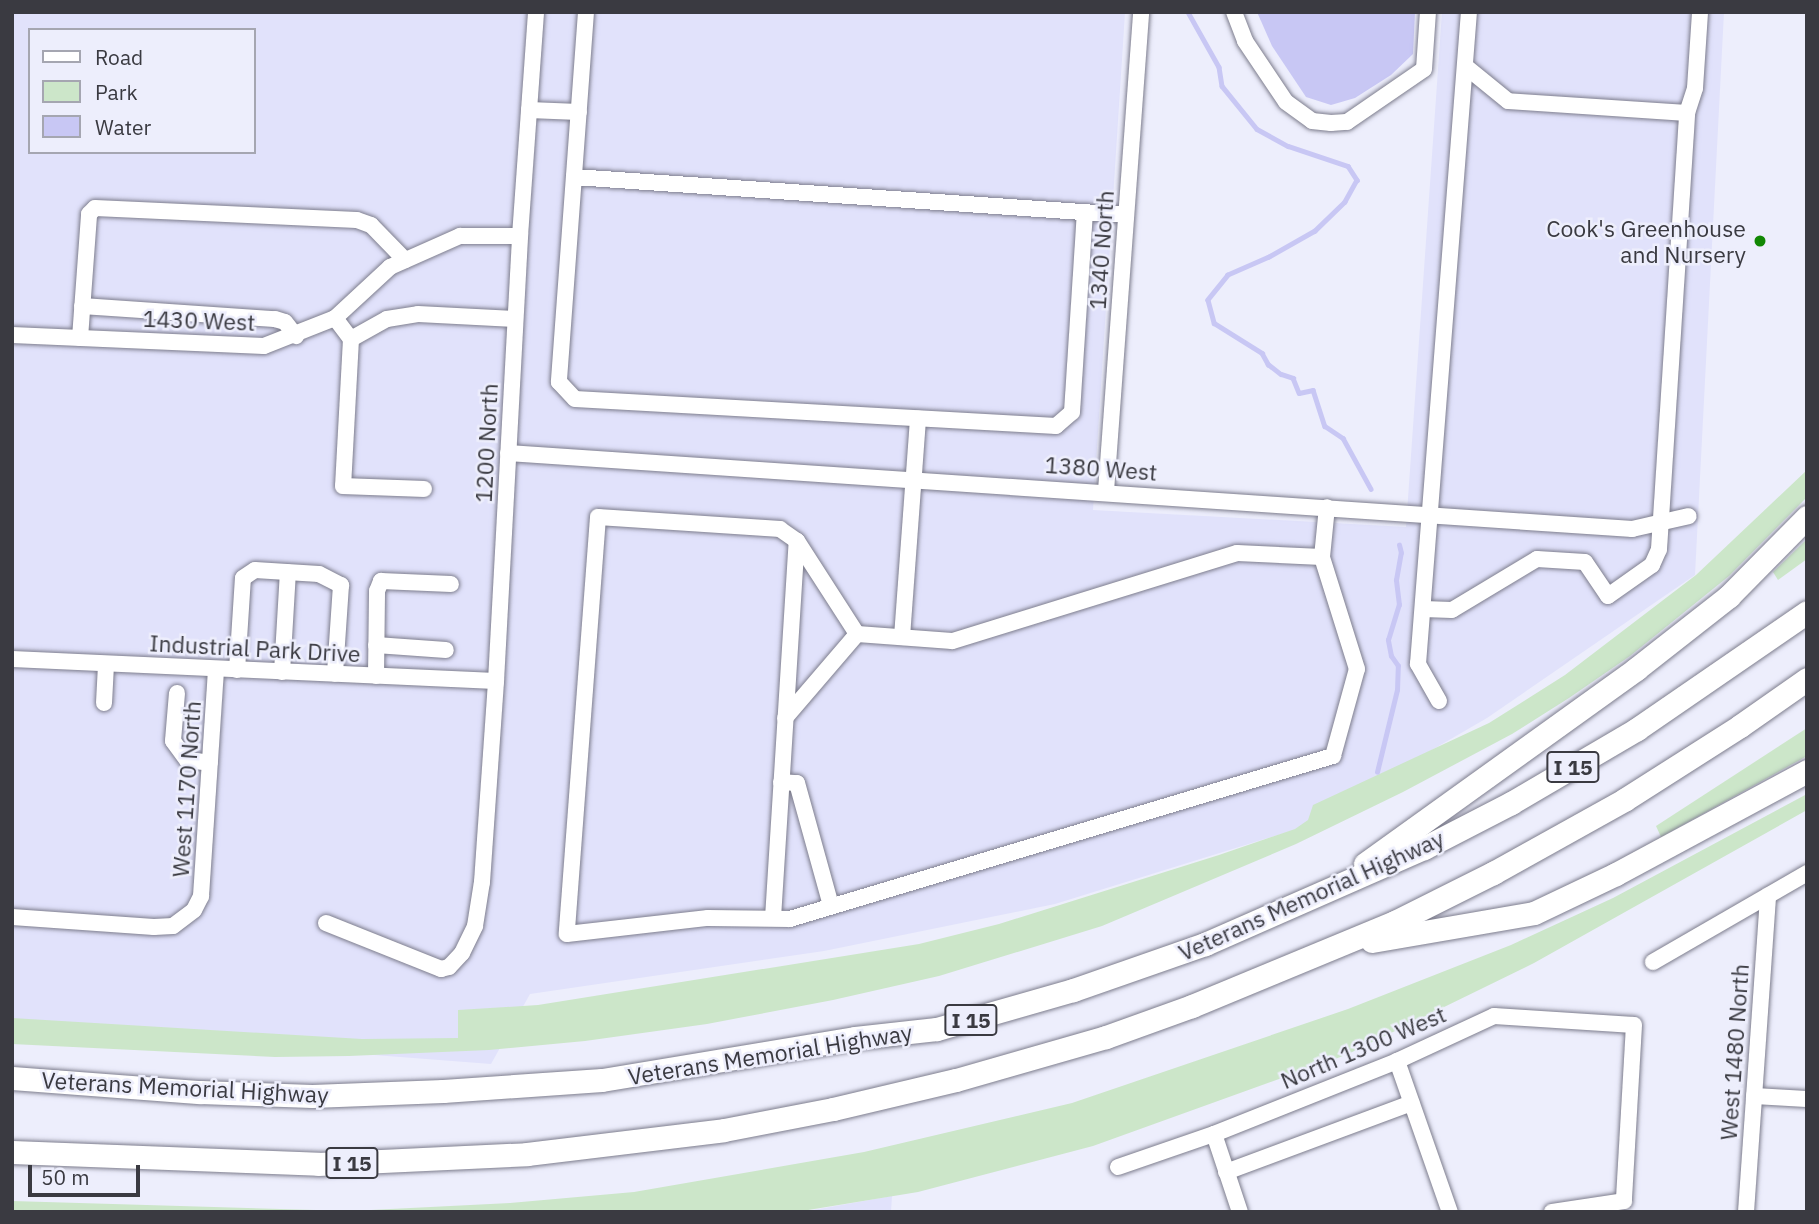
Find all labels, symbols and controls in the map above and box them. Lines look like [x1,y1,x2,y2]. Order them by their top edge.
legend [28,28,256,154]
text: Road [95,43,143,71]
text: Park [95,78,138,106]
text: Water [95,113,151,141]
street label: 1340 North [1083,189,1119,311]
place label: Cook's Greenhouse and Nursery [1546,214,1746,268]
marker: Cook's Greenhouse and Nursery [1752,233,1768,249]
street label: 1430 West [142,304,256,336]
street label: 1200 North [469,383,503,503]
street label: 1380 West [1044,450,1158,486]
street label: Industrial Park Drive [149,629,361,667]
street label: West 1170 North [166,700,206,878]
road number: I 15 [1545,750,1601,784]
street label: Veterans Memorial Highway [1174,824,1448,966]
street label: West 1480 North [1714,963,1754,1141]
street label: North 1300 West [1276,1000,1450,1094]
road number: I 15 [943,1002,999,1038]
street label: Veterans Memorial Highway [626,1018,914,1090]
street label: Veterans Memorial Highway [41,1066,329,1108]
road number: I 15 [324,1146,380,1180]
scale bar [32,1150,144,1194]
text: 50 m [41,1163,90,1191]

